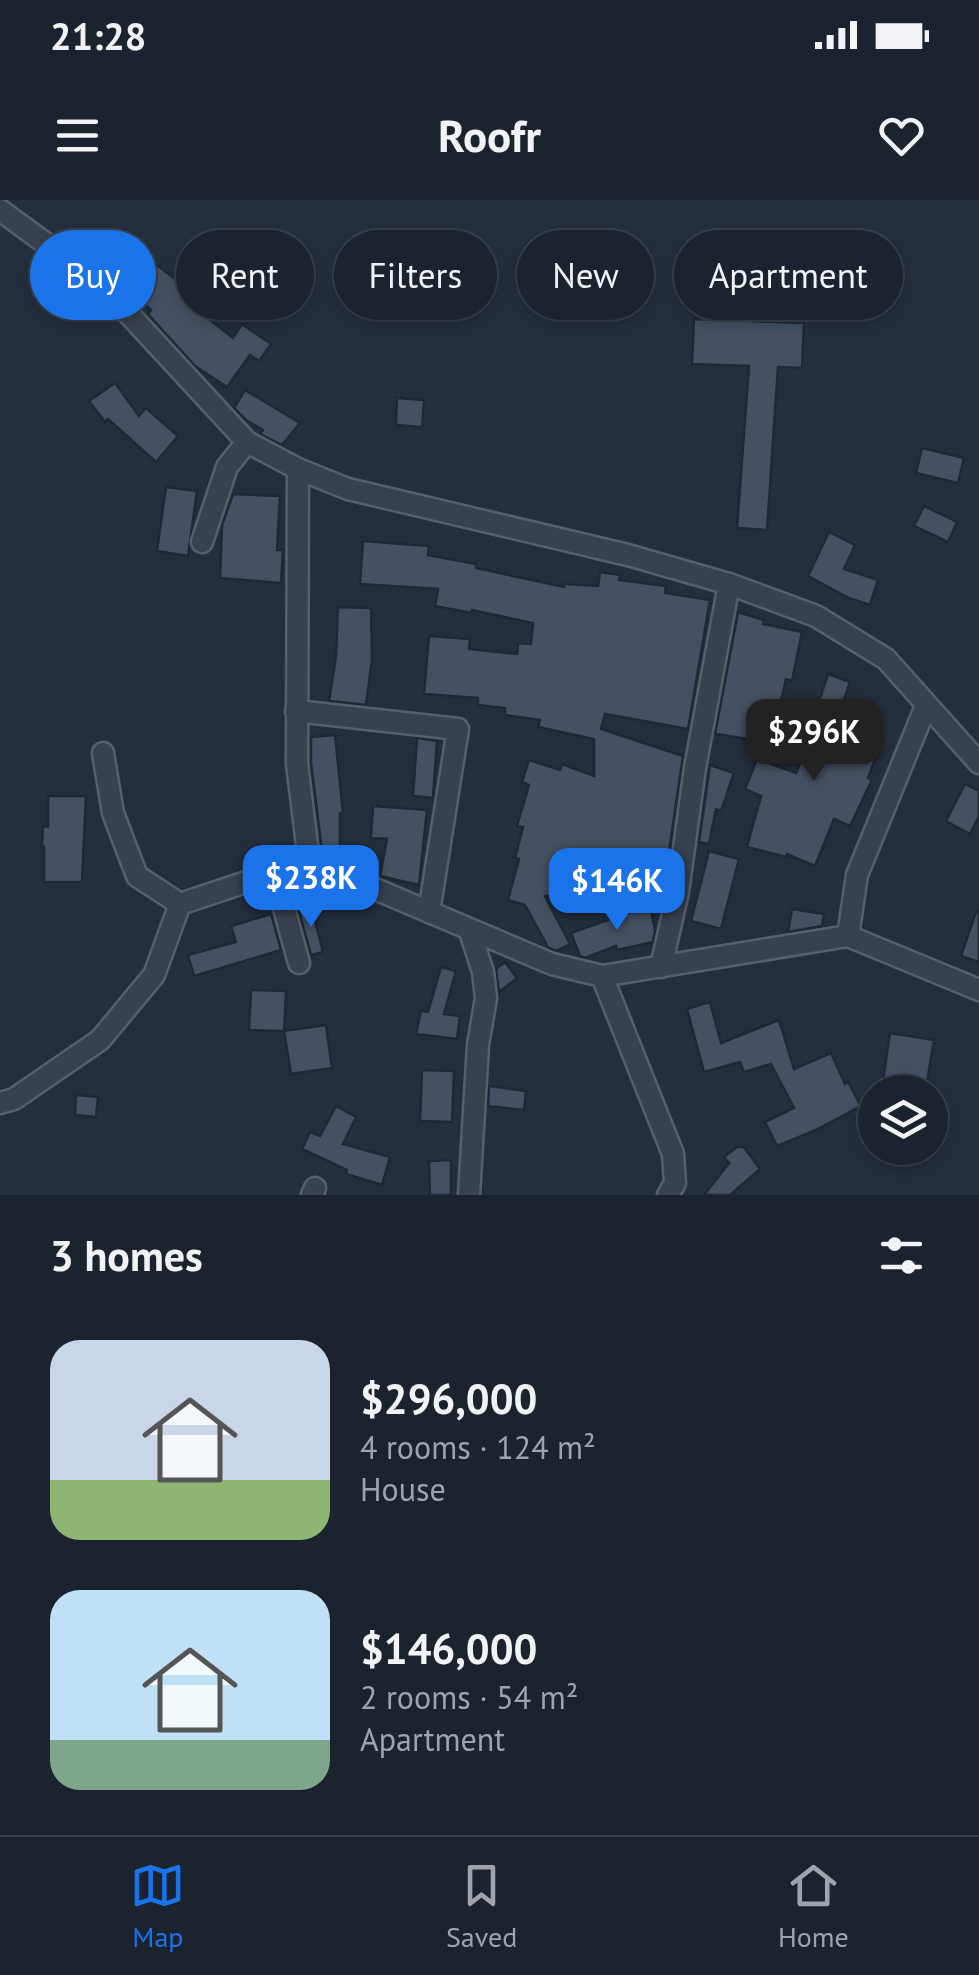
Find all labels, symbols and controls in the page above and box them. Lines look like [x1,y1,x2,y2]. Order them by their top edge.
text: 21:28 [50,11,146,60]
text: Roofr [438,106,541,164]
icon: menu [50,108,105,163]
icon: heart [874,108,929,163]
chip: Buy [30,230,156,320]
chip: Rent [176,230,314,320]
chip: Filters [334,230,497,320]
chip: New [517,230,654,320]
chip: Apartment [674,230,903,320]
pin: $296K [744,699,884,784]
text: $296K [768,710,860,752]
pin: $238K [241,845,381,930]
pin: $146K [547,848,687,933]
text: $238K [265,856,357,898]
text: $146K [571,859,663,901]
map controls [858,1075,948,1165]
button: layers [858,1075,948,1165]
text: 3 homes [50,1228,203,1283]
icon: filters [874,1228,929,1283]
text: $296,000 [360,1371,537,1426]
icon: home [130,1380,250,1500]
text: 4 rooms · 124 m² [360,1426,596,1468]
text: House [360,1468,446,1510]
text: $146,000 [360,1621,537,1676]
icon: home [130,1630,250,1750]
text: 2 rooms · 54 m² [360,1676,578,1718]
text: Apartment [360,1718,505,1760]
tab: Map [130,1858,185,1955]
tab: Saved [446,1858,517,1955]
tab: Home [778,1858,849,1955]

